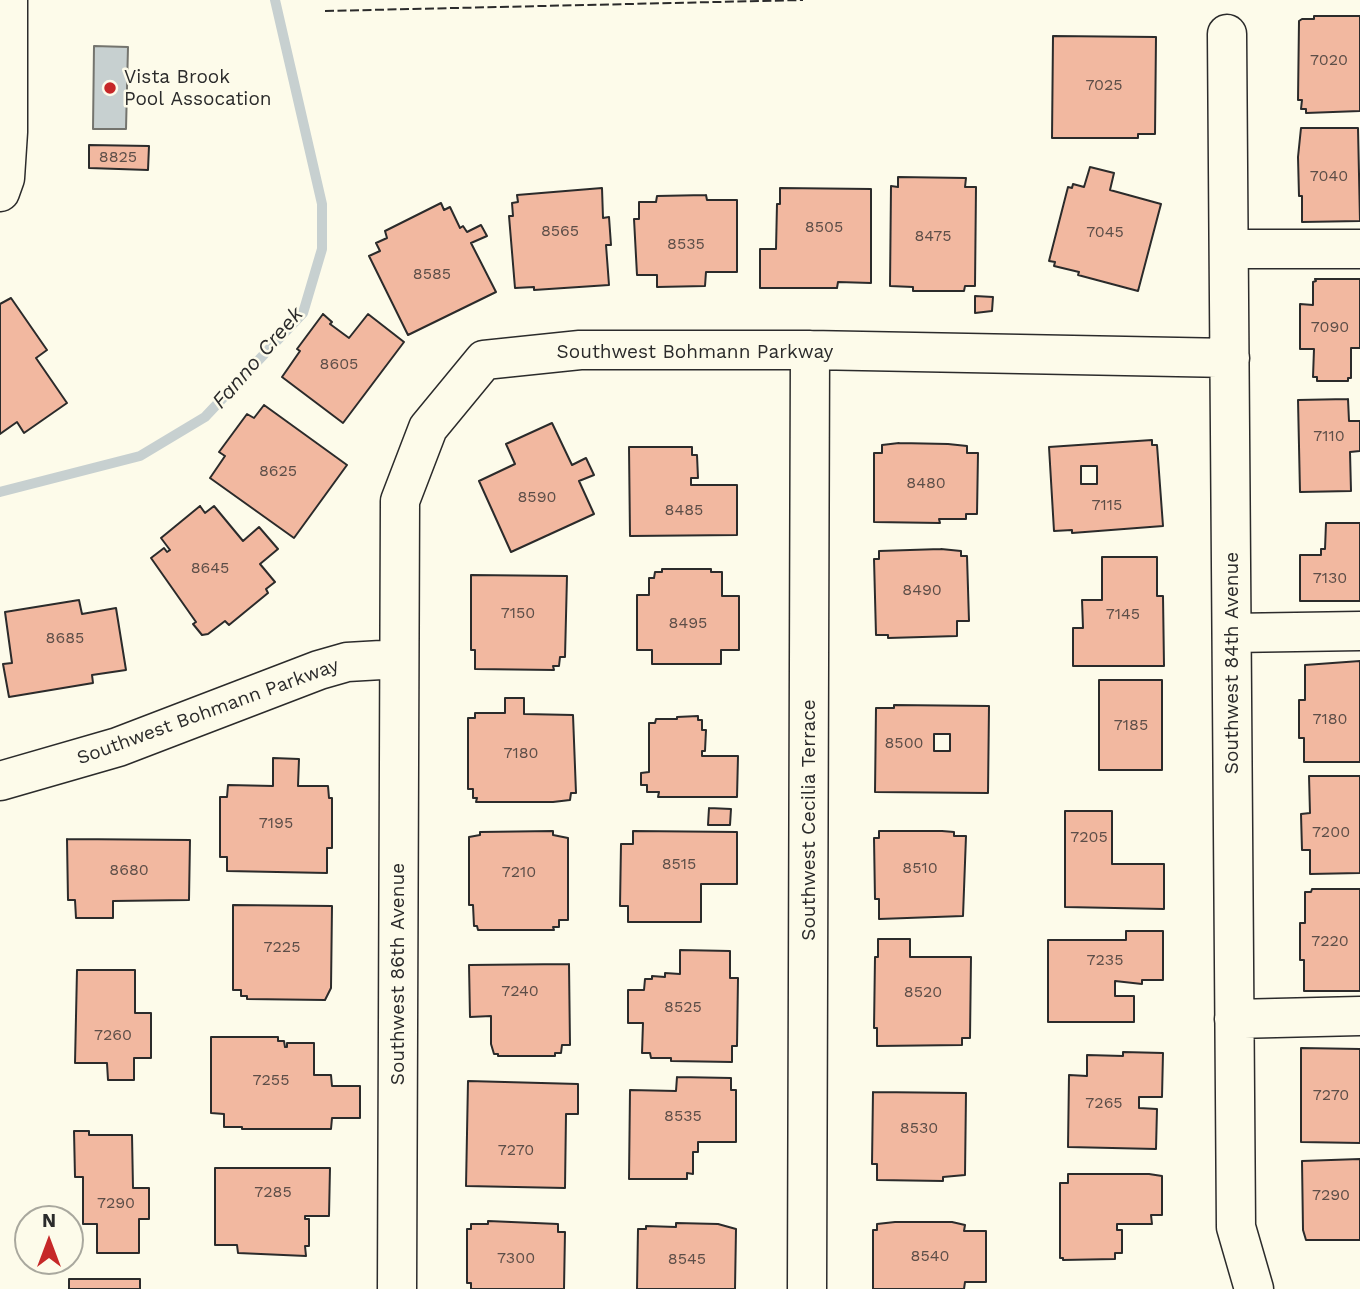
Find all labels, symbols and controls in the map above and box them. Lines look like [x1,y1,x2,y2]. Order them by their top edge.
house number: 7020 [1310,50,1348,70]
place label: Vista Brook Pool Assocation [124,66,272,110]
house number: 7025 [1085,75,1123,95]
marker: Vista Brook Pool Assocation [102,80,118,96]
house number: 8825 [99,147,137,167]
house number: 7040 [1310,166,1348,186]
house number: 8505 [805,217,843,237]
house number: 8565 [541,221,579,241]
house number: 7045 [1086,222,1124,242]
house number: 8475 [914,226,952,246]
house number: 8535 [667,234,705,254]
house number: 8585 [413,264,451,284]
water label: Fanno Creek [207,302,309,414]
house number: 7090 [1311,317,1349,337]
street label: Southwest Bohmann Parkway [557,341,833,363]
house number: 8605 [320,354,358,374]
house number: 7110 [1313,426,1345,446]
house number: 8625 [259,461,297,481]
house number: 8480 [906,473,946,493]
house number: 8590 [518,487,556,507]
house number: 7115 [1092,495,1122,515]
house number: 8485 [665,500,703,520]
street label: Southwest 84th Avenue [1221,552,1243,774]
house number: 8645 [191,558,229,578]
house number: 7130 [1313,568,1347,588]
house number: 8490 [902,580,942,600]
house number: 7150 [501,603,535,623]
house number: 7145 [1106,604,1140,624]
house number: 8495 [669,613,707,633]
house number: 8685 [46,628,84,648]
street label: Southwest Bohmann Parkway [74,654,342,770]
street label: Southwest Cecilia Terrace [798,699,820,941]
house number: 7180 [1312,709,1348,729]
house number: 7185 [1114,715,1148,735]
house number: 8500 [884,733,924,753]
house number: 7180 [503,743,539,763]
house number: 7195 [259,813,293,833]
house number: 7200 [1312,822,1350,842]
house number: 7205 [1070,827,1108,847]
house number: 8515 [662,854,696,874]
house number: 8510 [902,858,938,878]
house number: 8680 [109,860,149,880]
house number: 7210 [502,862,536,882]
street label: Southwest 86th Avenue [387,863,409,1085]
house number: 7220 [1311,931,1349,951]
house number: 7225 [264,937,300,957]
house number: 7235 [1087,950,1123,970]
house number: 7240 [501,981,539,1001]
house number: 8520 [904,982,942,1002]
house number: 8525 [664,997,702,1017]
house number: 7260 [94,1025,132,1045]
house number: 7255 [253,1070,289,1090]
house number: 7270 [1313,1085,1349,1105]
house number: 7265 [1085,1093,1123,1113]
house number: 8535 [664,1106,702,1126]
house number: 8530 [900,1118,938,1138]
house number: 7270 [498,1140,534,1160]
house number: 7285 [254,1182,292,1202]
house number: 7290 [1312,1185,1350,1205]
house number: 7290 [97,1193,135,1213]
north arrow [14,1205,84,1275]
text: N [42,1209,56,1232]
house number: 8540 [911,1246,949,1266]
house number: 7300 [497,1248,535,1268]
house number: 8545 [668,1249,706,1269]

